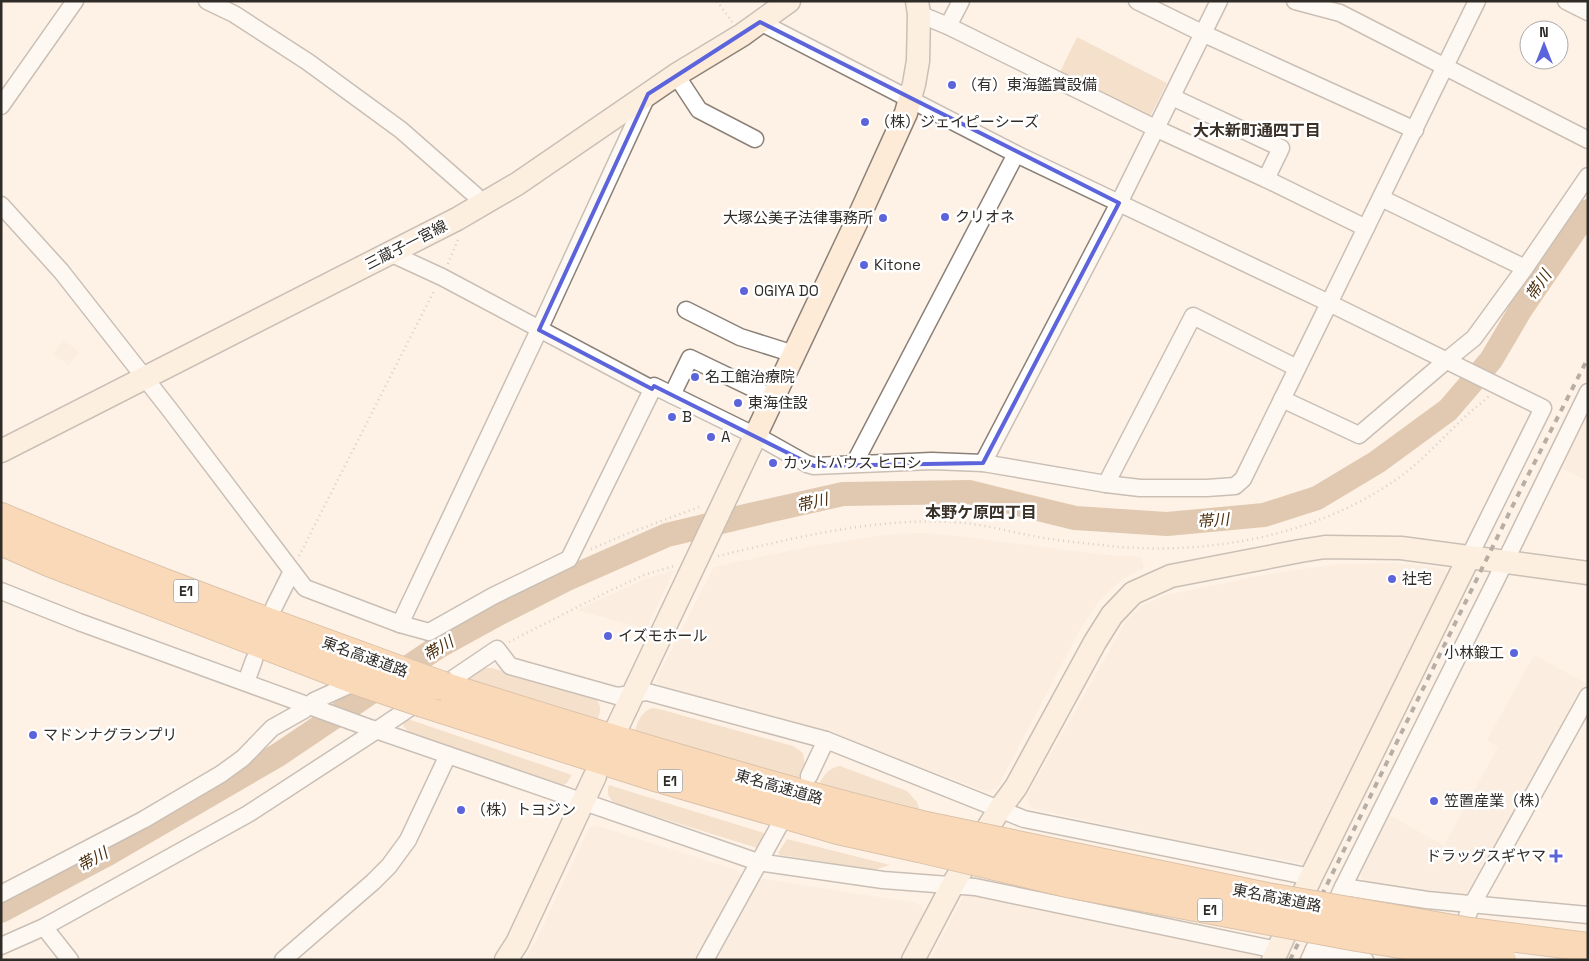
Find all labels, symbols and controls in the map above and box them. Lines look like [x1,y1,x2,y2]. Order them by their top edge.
north arrow [1519,20,1569,70]
text: N [1539,23,1549,41]
place label: （有）東海鑑賞設備 [962,75,1097,94]
marker: （有）東海鑑賞設備 [946,79,958,91]
place label: （株）ジェイピーシーズ [875,112,1039,131]
marker: （株）ジェイピーシーズ [859,116,871,128]
district label: 大木新町通四丁目 [1193,120,1321,141]
place label: クリオネ [955,207,1015,226]
place label: 大塚公美子法律事務所 [723,208,873,227]
marker: クリオネ [939,211,951,223]
marker: 大塚公美子法律事務所 [877,212,889,224]
street label: 三蔵子一宮線 [361,216,450,273]
place label: Kitone [874,255,921,274]
marker: Kitone [858,259,870,271]
water label: 帯川 [1521,264,1557,304]
place label: OGIYA DO [754,281,819,300]
marker: OGIYA DO [738,285,750,297]
place label: 名工館治療院 [705,367,795,386]
marker: 名工館治療院 [689,371,701,383]
place label: 東海住設 [748,393,808,412]
marker: 東海住設 [732,397,744,409]
place label: B [682,407,692,426]
marker: B [666,411,678,423]
place label: A [721,427,731,446]
marker: A [705,431,717,443]
place label: カットハウス ヒロシ [783,453,922,472]
marker: カットハウス ヒロシ [767,457,779,469]
water label: 帯川 [794,488,832,516]
district label: 本野ケ原四丁目 [925,502,1037,523]
water label: 帯川 [1196,508,1232,532]
place label: 社宅 [1402,569,1432,588]
marker: 社宅 [1386,573,1398,585]
road number: E1 [174,580,198,602]
place label: イズモホール [618,626,708,645]
water label: 帯川 [419,630,459,666]
marker: イズモホール [602,630,614,642]
street label: 東名高速道路 [320,632,411,681]
place label: 小林鍛工 [1444,643,1504,662]
marker: 小林鍛工 [1508,647,1520,659]
place label: マドンナグランプリ [43,725,178,744]
marker: マドンナグランプリ [27,729,39,741]
street label: 東名高速道路 [733,765,825,808]
road number: E1 [658,769,682,792]
place label: 笠置産業（株） [1444,791,1549,810]
marker: 笠置産業（株） [1428,795,1440,807]
place label: （株）トヨジン [471,800,576,819]
marker: （株）トヨジン [455,804,467,816]
water label: 帯川 [73,842,113,876]
place label: ドラッグスギヤマ [1426,846,1546,865]
marker: ドラッグスギヤマ [1550,850,1562,862]
street label: 東名高速道路 [1231,880,1323,915]
road number: E1 [1198,898,1222,922]

